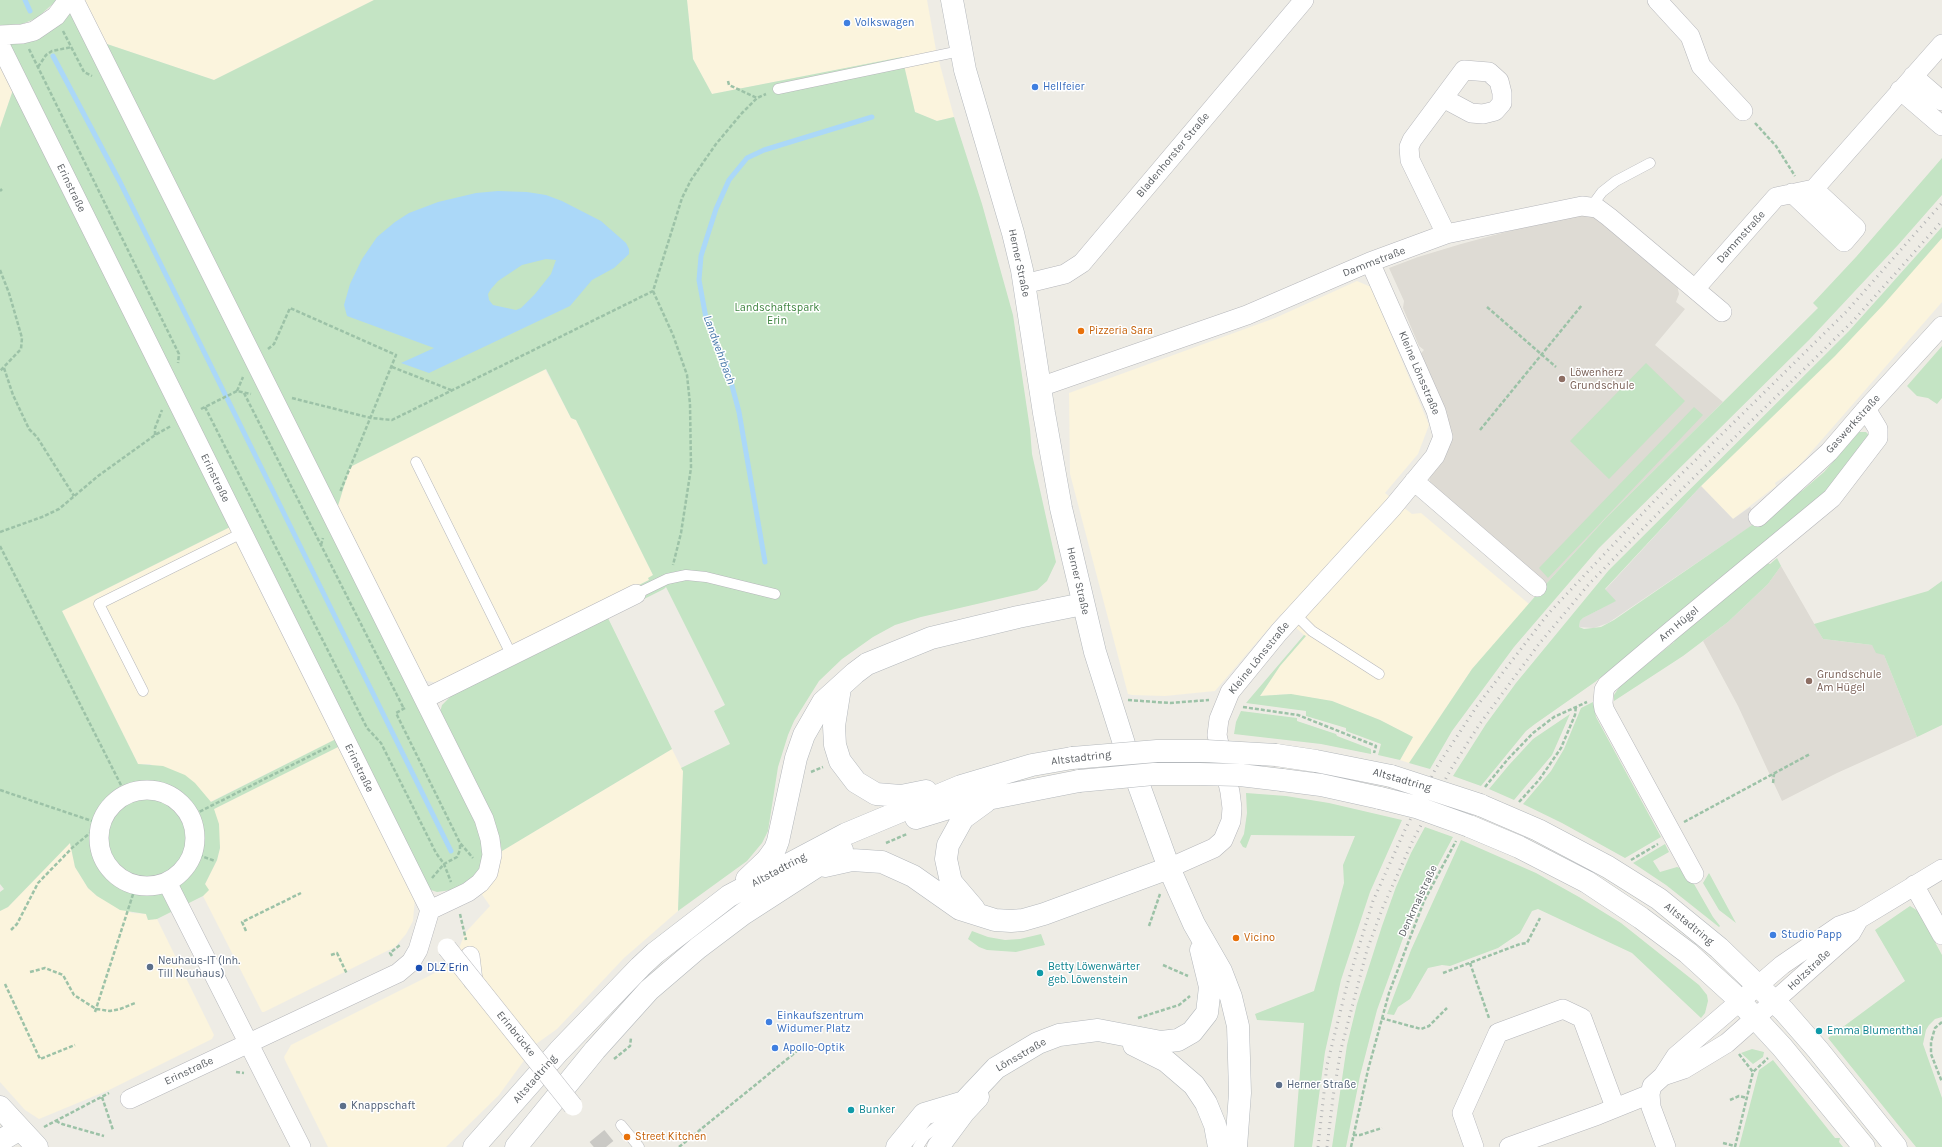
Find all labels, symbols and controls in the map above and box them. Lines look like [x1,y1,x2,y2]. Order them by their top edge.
place label: Volkswagen [855,16,914,30]
marker: Volkswagen [842,18,852,28]
place label: Hellfeier [1043,80,1084,94]
marker: Hellfeier [1030,82,1040,92]
street label: Bladenhorster Straße [1134,110,1212,200]
street label: Erinstraße [54,162,88,214]
street label: Dammstraße [1714,208,1768,266]
street label: Herner Straße [1005,228,1033,298]
street label: Dammstraße [1341,244,1407,280]
park label: Landschaftspark Erin [735,301,819,327]
water label: Landwehrbach [700,313,738,387]
place label: Pizzeria Sara [1089,324,1153,338]
marker: Pizzeria Sara [1076,326,1086,336]
street label: Kleine Lönsstraße [1395,329,1443,417]
place label: Löwenherz Grundschule [1570,366,1634,392]
marker: Löwenherz Grundschule [1557,374,1567,384]
street label: Gaswerkstraße [1823,392,1883,456]
street label: Erinstraße [198,452,232,504]
street label: Herner Straße [1064,546,1092,616]
street label: Am Hügel [1656,603,1702,645]
street label: Kleine Lönsstraße [1226,619,1292,697]
place label: Grundschule Am Hügel [1817,668,1881,694]
marker: Grundschule Am Hügel [1804,676,1814,686]
street label: Erinstraße [342,742,376,794]
street label: Altstadtring [1050,748,1112,768]
street label: Altstadtring [1371,765,1433,795]
street label: Altstadtring [749,850,809,890]
street label: Denkmalstraße [1396,863,1440,939]
street label: Altstadtring [1661,900,1717,948]
place label: Studio Papp [1781,928,1842,942]
marker: Studio Papp [1768,930,1778,940]
place label: Vicino [1244,931,1275,945]
marker: Vicino [1231,933,1241,943]
street label: Holzstraße [1785,947,1833,993]
place label: Neuhaus-IT (Inh. Till Neuhaus) [158,954,240,980]
place label: Betty Löwenwärter geb. Löwenstein [1048,960,1140,986]
place label: DLZ Erin [427,961,469,975]
marker: Neuhaus-IT (Inh. Till Neuhaus) [145,962,155,972]
marker: DLZ Erin [414,963,424,973]
marker: Betty Löwenwärter geb. Löwenstein [1035,968,1045,978]
street label: Erinbrücke [494,1009,538,1059]
place label: Einkaufszentrum Widumer Platz [777,1009,864,1035]
marker: Einkaufszentrum Widumer Platz [764,1017,774,1027]
place label: Emma Blumenthal [1827,1024,1921,1038]
marker: Emma Blumenthal [1814,1026,1824,1036]
street label: Lönsstraße [993,1035,1049,1075]
place label: Apollo-Optik [783,1041,845,1055]
marker: Apollo-Optik [770,1043,780,1053]
street label: Altstadtring [510,1052,560,1106]
street label: Erinstraße [162,1054,216,1088]
place label: Herner Straße [1287,1078,1356,1092]
marker: Herner Straße [1274,1080,1284,1090]
place label: Knappschaft [351,1099,415,1113]
marker: Knappschaft [338,1101,348,1111]
place label: Bunker [859,1103,895,1117]
marker: Bunker [846,1105,856,1115]
place label: Street Kitchen [635,1130,707,1144]
marker: Street Kitchen [622,1132,632,1142]

